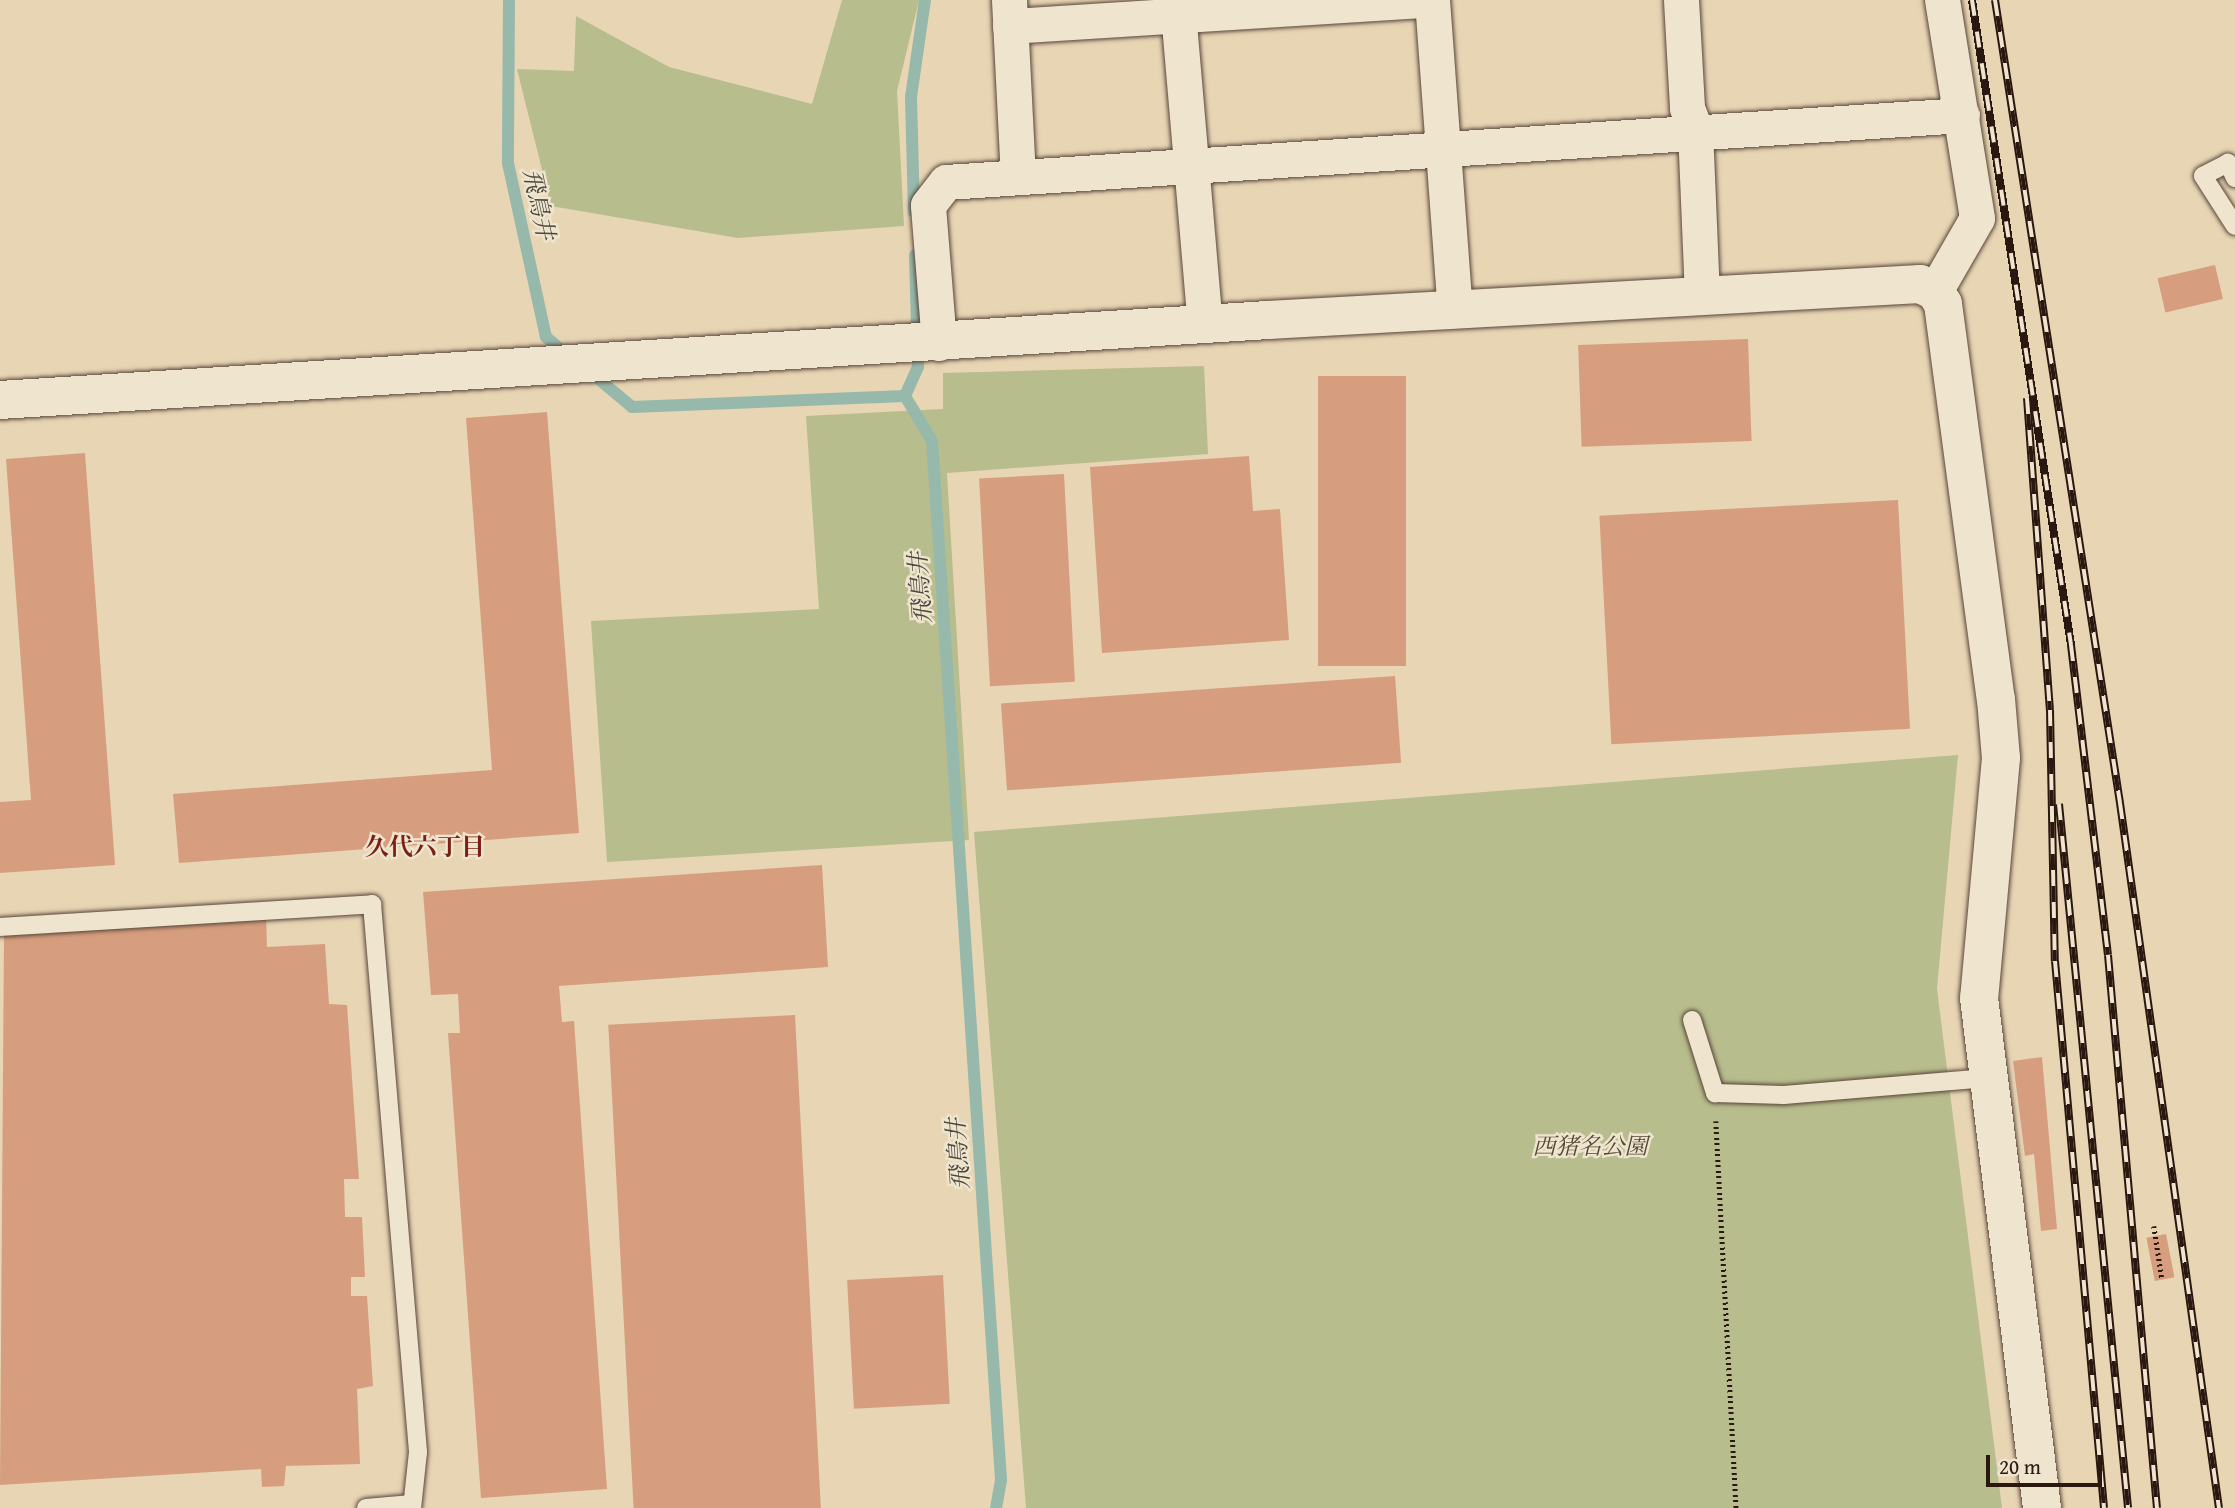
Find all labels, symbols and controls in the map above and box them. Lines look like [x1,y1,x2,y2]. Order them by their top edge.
water label: 飛鳥井 [517,166,561,242]
water label: 飛鳥井 [903,551,937,625]
district label: 久代六丁目 [365,833,485,861]
water label: 飛鳥井 [941,1117,975,1191]
park label: 西猪名公園 [1533,1132,1647,1160]
scale bar [1990,1442,2106,1486]
text: 20 m [1999,1451,2041,1482]

